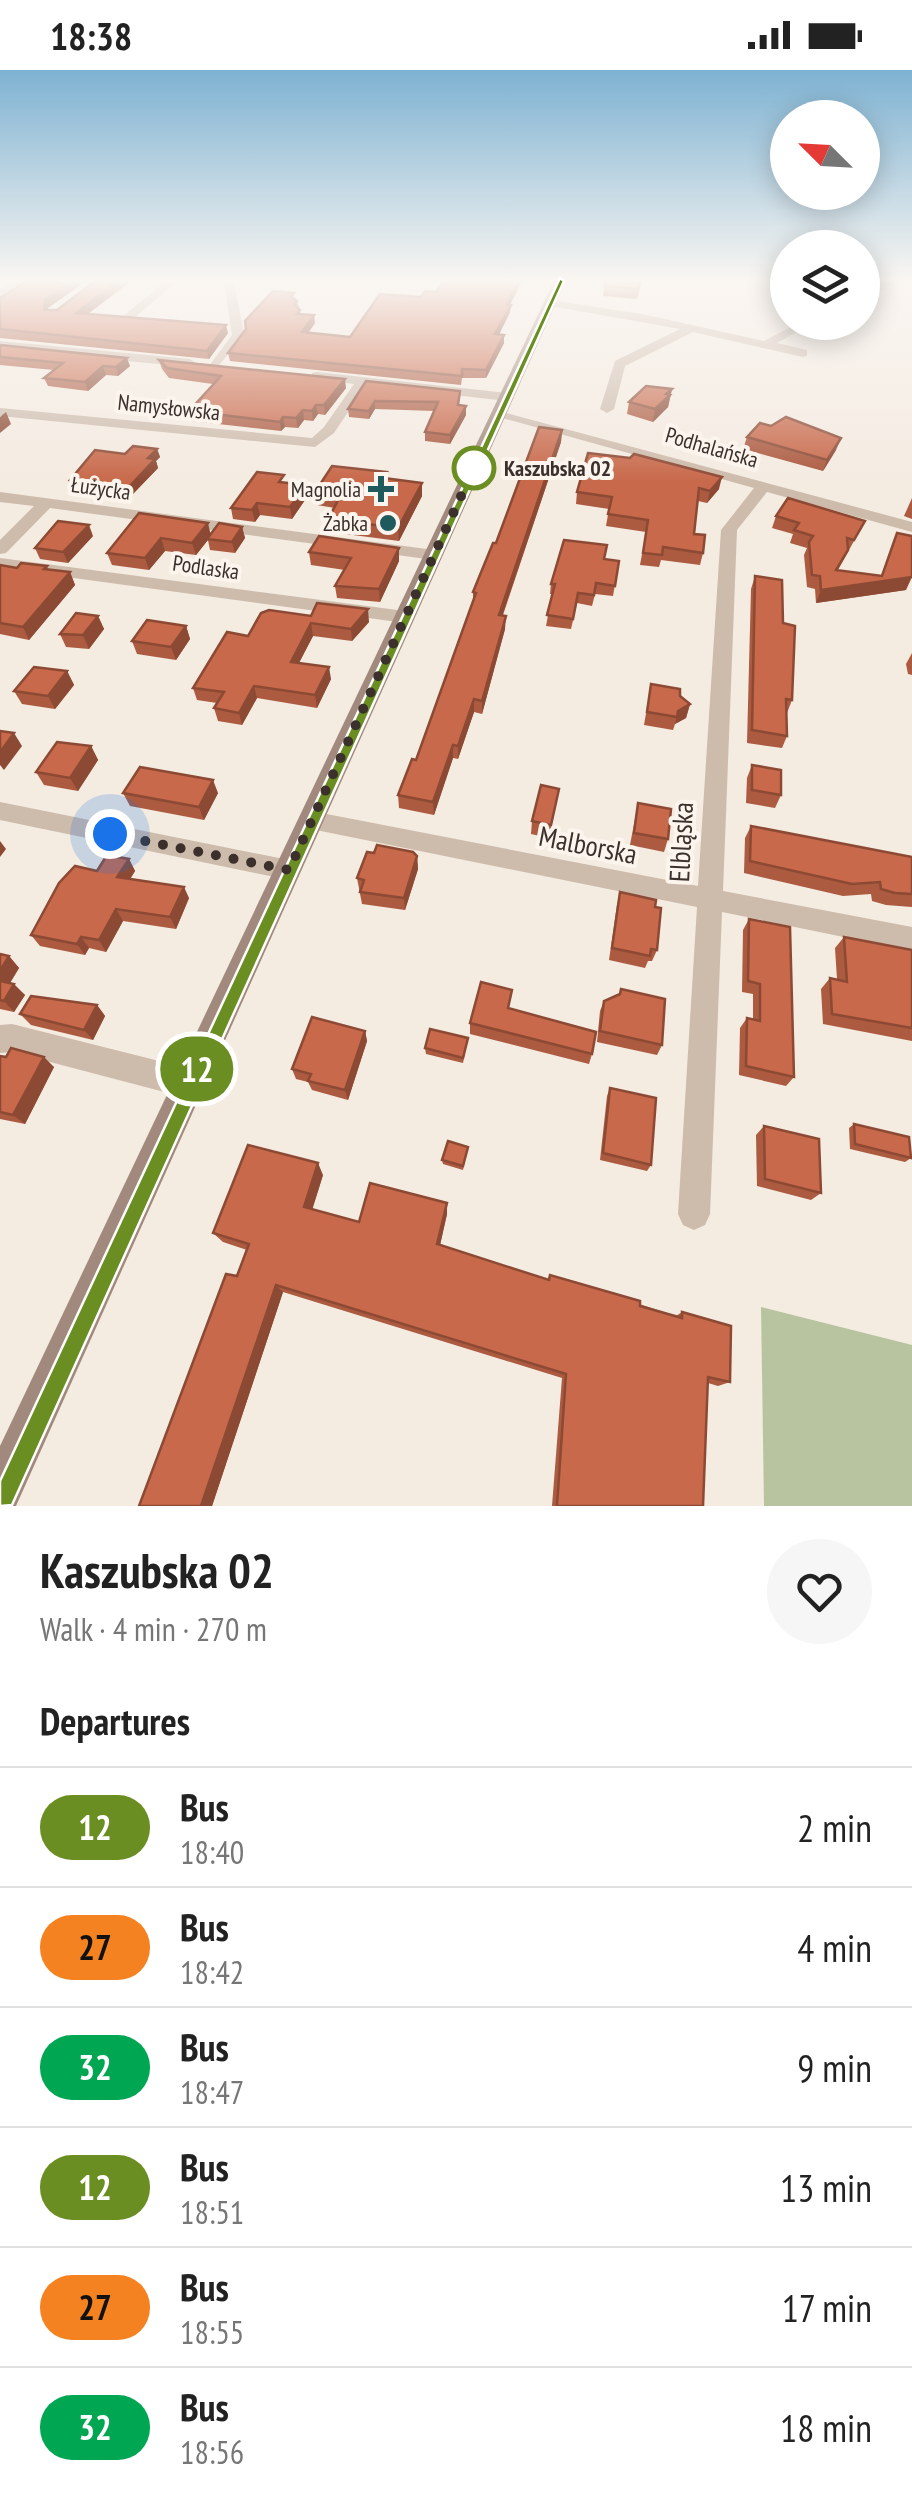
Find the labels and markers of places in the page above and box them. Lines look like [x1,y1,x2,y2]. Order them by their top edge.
marker: Kaszubska 02 [453,447,495,489]
place label: Kaszubska 02 [504,454,611,482]
place label: Magnolia [291,475,361,503]
marker: Magnolia [370,478,392,500]
place label: Żabka [323,509,368,537]
marker: Żabka [377,512,399,534]

